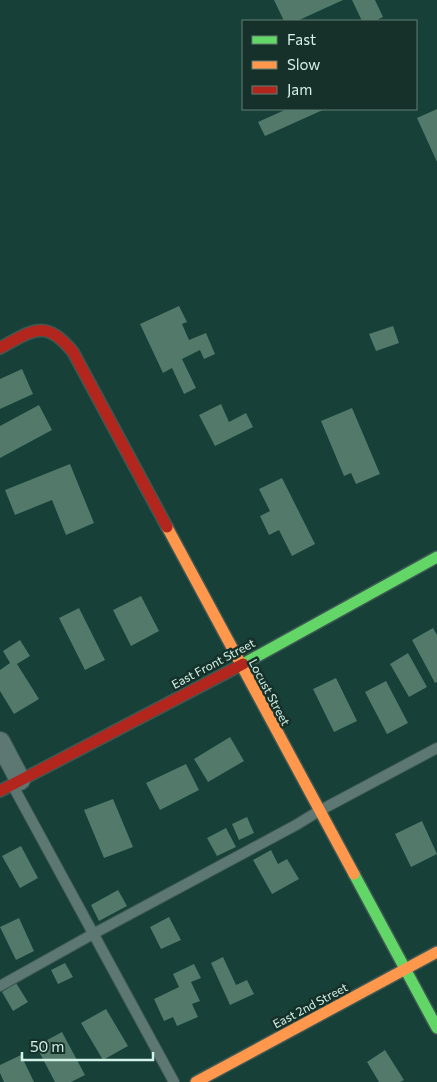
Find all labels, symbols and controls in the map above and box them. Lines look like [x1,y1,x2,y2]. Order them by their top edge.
legend [242,20,417,110]
text: Fast [287,30,316,48]
text: Slow [287,55,320,73]
text: Jam [287,80,312,98]
street label: East Front Street [169,635,257,691]
street label: Locust Street [247,656,293,728]
street label: East 2nd Street [270,979,350,1031]
scale bar [22,1030,154,1062]
text: 50 m [30,1037,64,1055]

